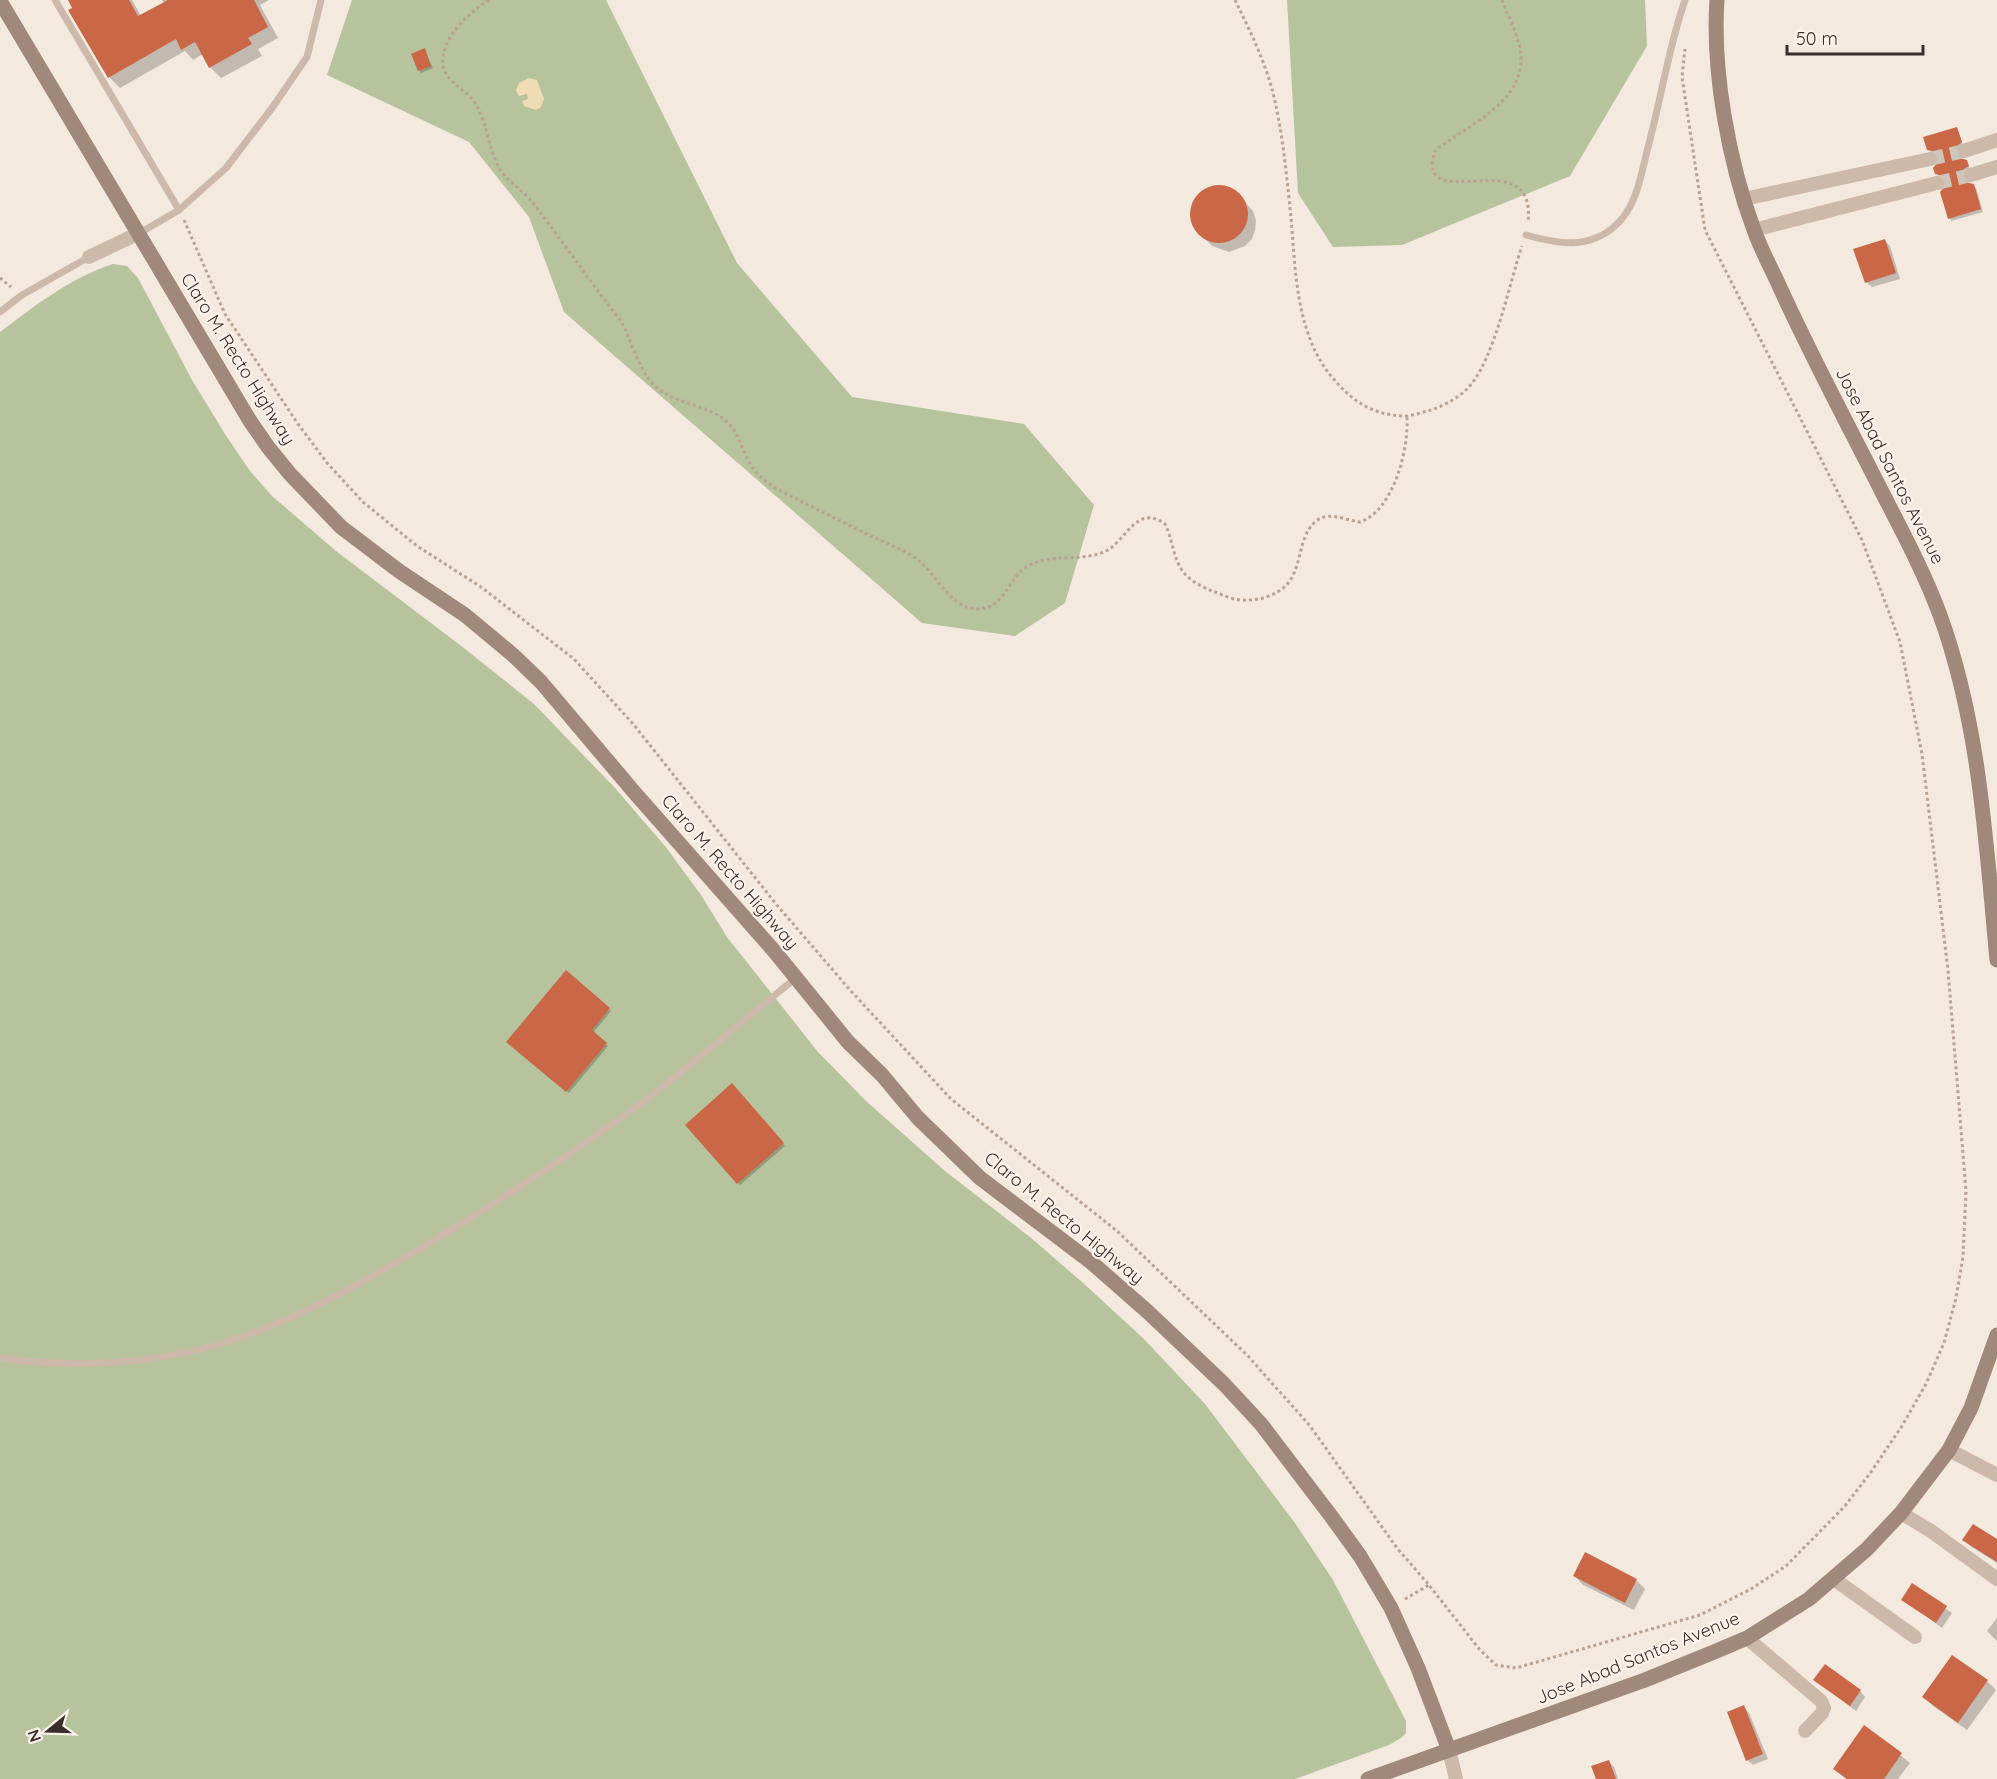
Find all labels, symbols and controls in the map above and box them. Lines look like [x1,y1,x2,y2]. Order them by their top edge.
scale bar [1787,18,1924,56]
text: 50 m [1796,27,1838,50]
street label: Claro M. Recto Highway [176,268,301,449]
street label: Jose Abad Santos Avenue [1831,364,1950,568]
street label: Claro M. Recto Highway [657,789,804,954]
street label: Claro M. Recto Highway [980,1146,1149,1289]
street label: Jose Abad Santos Avenue [1533,1606,1743,1709]
north arrow [18,1701,78,1761]
text: N [22,1727,45,1745]

